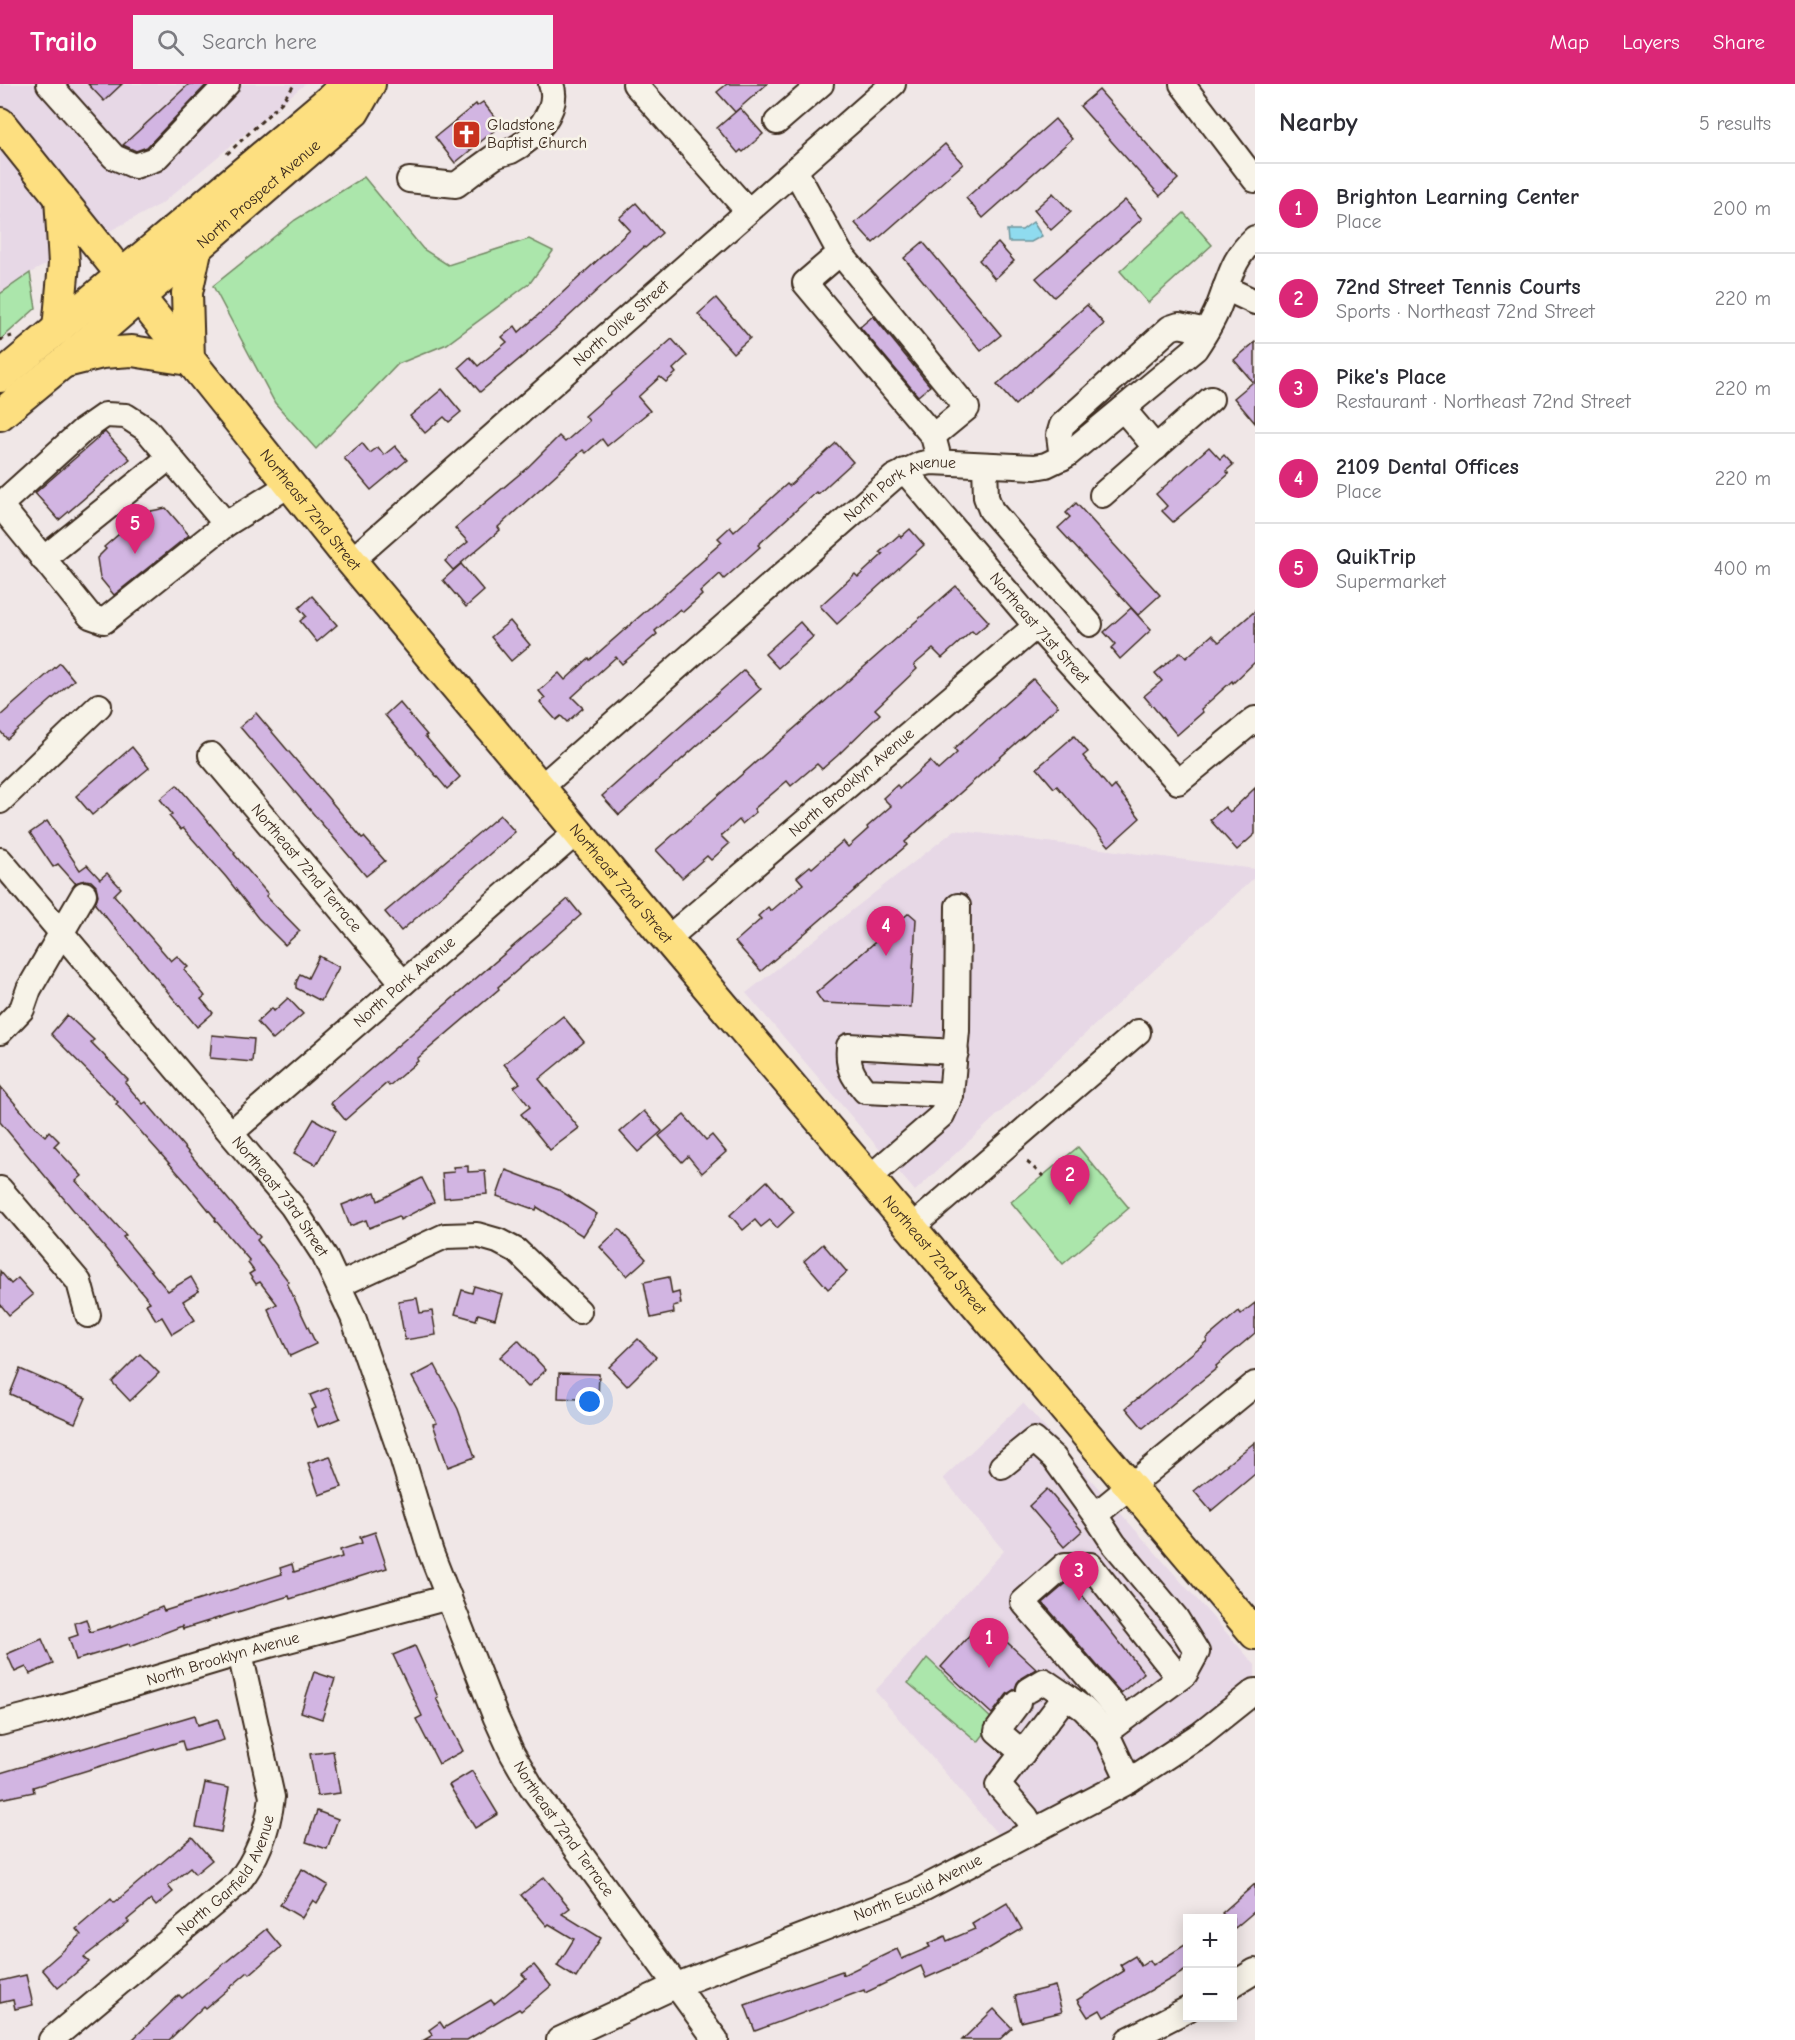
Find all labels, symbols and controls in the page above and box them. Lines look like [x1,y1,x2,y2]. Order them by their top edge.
search box [133,15,553,69]
text: Trailo [30,26,97,58]
icon: search [154,26,187,59]
text: Search here [202,29,317,55]
text: Map [1550,30,1589,54]
text: Layers [1622,30,1680,54]
text: Share [1713,30,1765,54]
text: Nearby [1279,108,1358,138]
text: 5 results [1699,112,1771,135]
place label: Gladstone Baptist Church [487,116,587,152]
church icon: Gladstone Baptist Church [450,118,482,150]
street label: North Prospect Avenue [193,136,324,252]
text: Brighton Learning Center [1336,184,1579,210]
text: 1 [1295,197,1302,220]
text: 200 m [1713,197,1771,220]
text: Place [1336,210,1382,233]
text: 72nd Street Tennis Courts [1336,274,1581,300]
street label: North Olive Street [570,276,673,370]
text: 2 [1294,287,1303,310]
text: 220 m [1715,287,1771,310]
text: Sports · Northeast 72nd Street [1336,300,1595,323]
text: Pike's Place [1336,364,1446,390]
text: 3 [1294,377,1303,400]
text: 220 m [1715,377,1771,400]
text: Restaurant · Northeast 72nd Street [1336,390,1631,413]
street label: Northeast 72nd Street [256,446,364,575]
street label: North Park Avenue [840,453,956,526]
text: 2109 Dental Offices [1336,454,1519,480]
text: 4 [1294,467,1303,490]
text: 220 m [1715,467,1771,490]
text: Place [1336,480,1382,503]
pin: 5 [116,504,154,554]
text: QuikTrip [1336,544,1416,570]
text: 5 [1293,557,1304,580]
text: 400 m [1714,557,1771,580]
street label: Northeast 71st Street [986,569,1093,688]
text: Supermarket [1336,570,1446,593]
street label: North Brooklyn Avenue [785,724,918,841]
street label: Northeast 72nd Terrace [247,801,365,936]
street label: Northeast 72nd Street [566,820,676,948]
pin: 4 [866,906,906,956]
street label: North Park Avenue [350,933,459,1031]
street label: Northeast 73rd Street [228,1133,332,1260]
pin: 2 [1050,1156,1090,1205]
street label: Northeast 72nd Street [879,1192,990,1319]
your location [575,1387,604,1416]
pin: 3 [1060,1552,1098,1601]
pin: 1 [970,1618,1008,1668]
street label: North Brooklyn Avenue [144,1628,301,1690]
street label: Northeast 72nd Terrace [510,1758,618,1900]
street label: North Garfield Avenue [173,1813,278,1940]
street label: North Euclid Avenue [851,1851,985,1925]
map controls [1183,1914,1237,2022]
button: + [1183,1914,1237,1968]
button: − [1183,1968,1237,2022]

